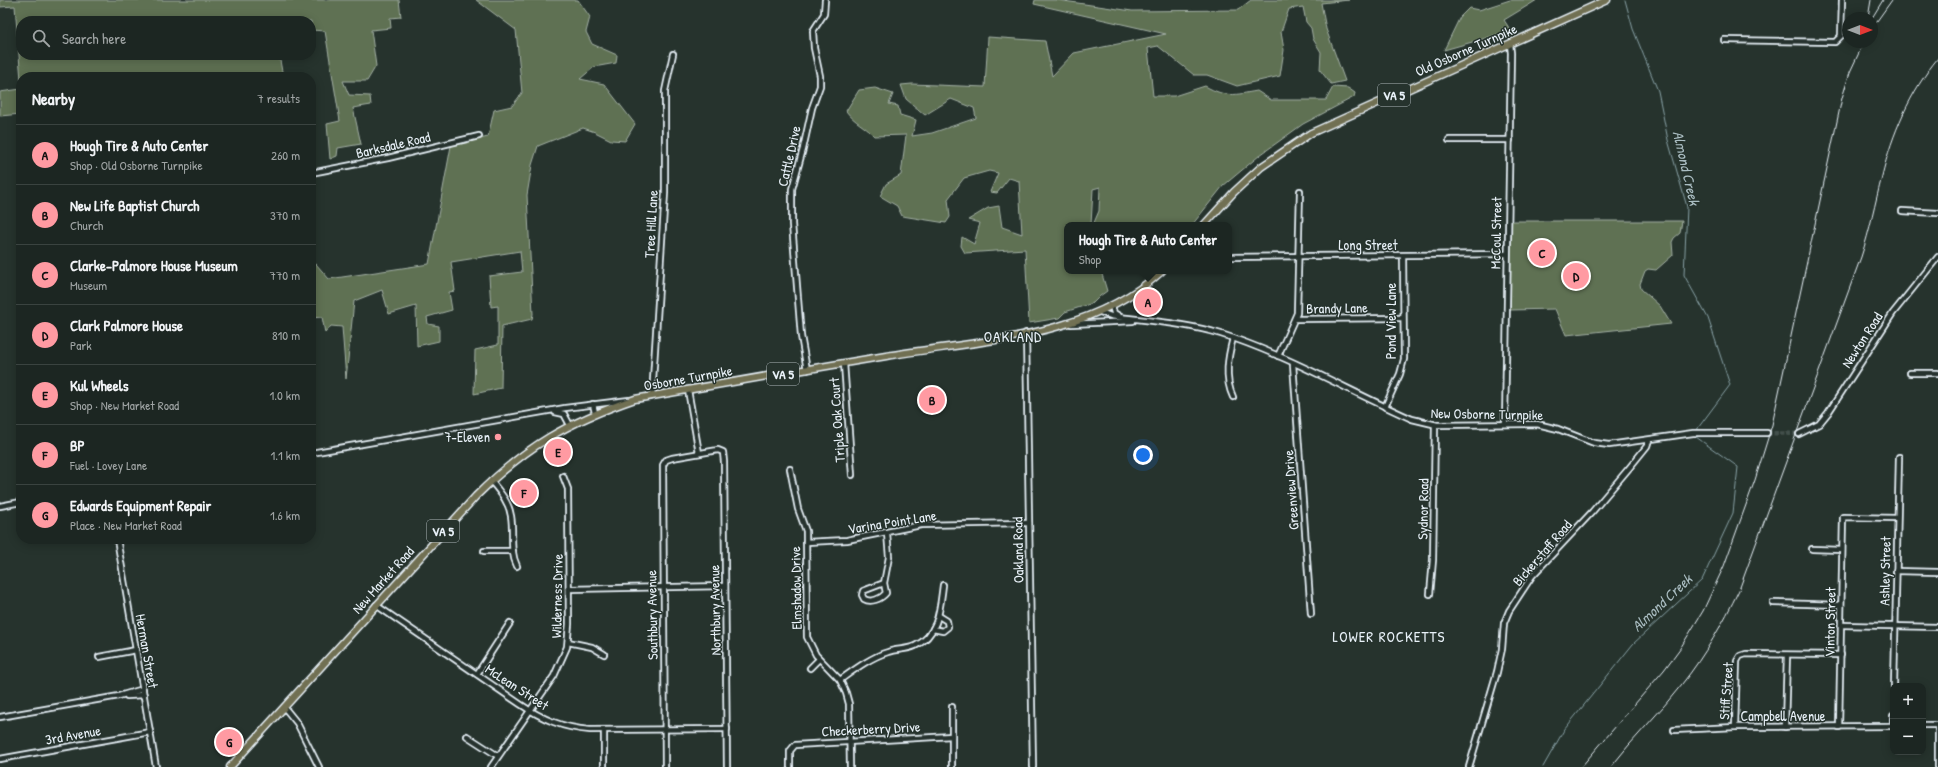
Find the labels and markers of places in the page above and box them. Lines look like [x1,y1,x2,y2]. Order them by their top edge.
pin: C [1529,238,1555,268]
pin: D [1563,261,1589,291]
pin: A [1135,287,1161,317]
pin: B [919,385,945,415]
place label: 7-Eleven [444,427,490,446]
marker: 7-Eleven [493,432,503,442]
pin: E [545,437,571,467]
pin: F [511,478,537,508]
pin: G [216,727,242,757]

